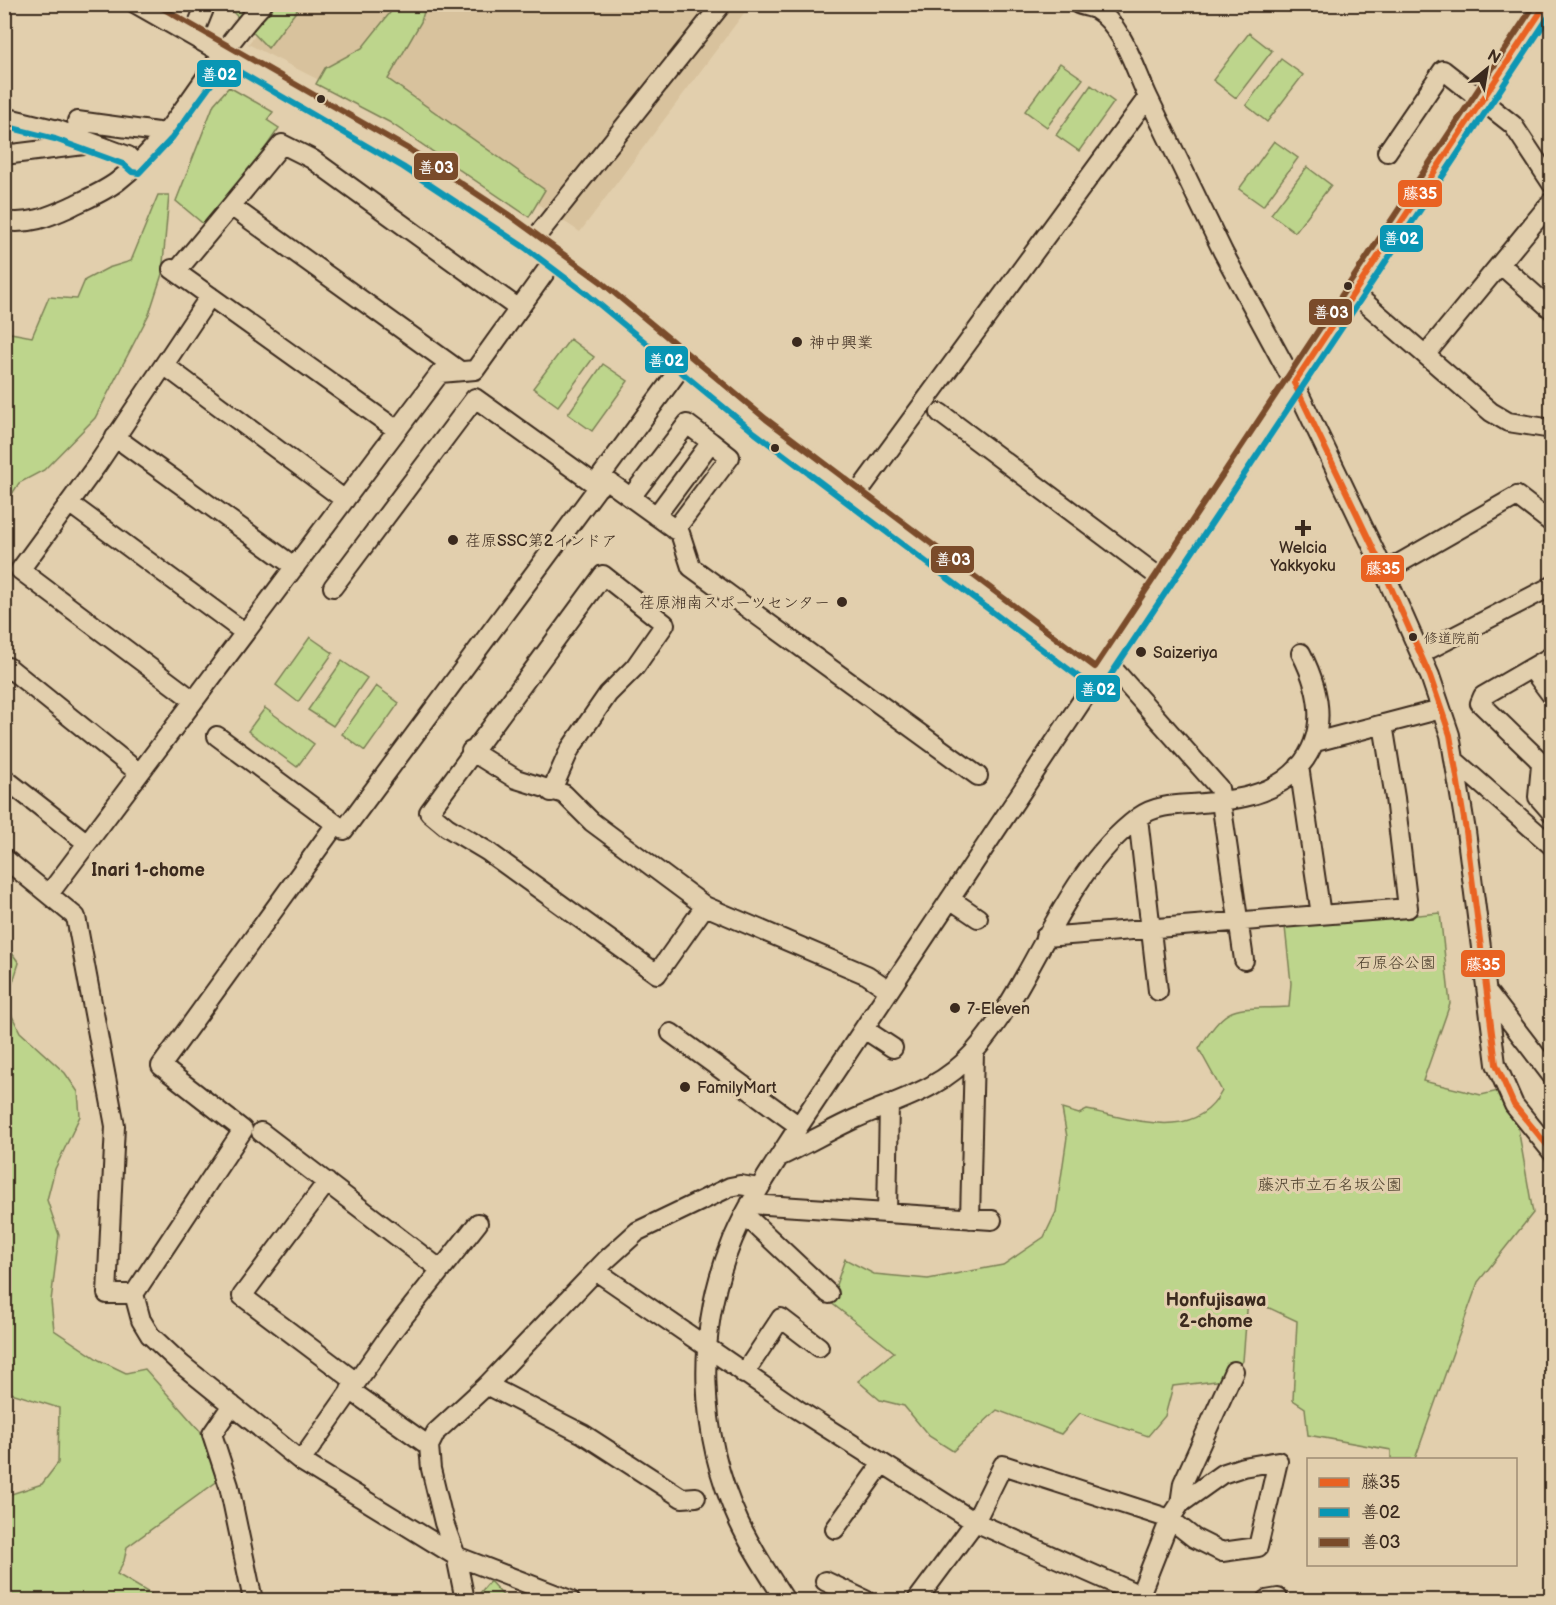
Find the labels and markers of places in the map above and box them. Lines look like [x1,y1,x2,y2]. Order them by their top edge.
unlabelled marker [315,93,327,105]
unlabelled marker [1342,280,1354,292]
place label: 神中興業 [809,334,873,353]
marker: 神中興業 [790,335,804,349]
unlabelled marker [769,442,781,454]
marker: Welcia Yakkyoku [1296,521,1310,535]
place label: 荏原SSC第2インドア [465,532,617,551]
marker: 荏原SSC第2インドア [446,533,460,547]
place label: Welcia Yakkyoku [1269,539,1336,576]
place label: 荏原湘南スポーツセンター [639,594,830,613]
marker: 荏原湘南スポーツセンター [835,595,849,609]
place label: 修道院前 [1424,630,1480,647]
marker: 修道院前 [1407,631,1419,643]
place label: Saizeriya [1153,644,1218,663]
marker: Saizeriya [1134,645,1148,659]
place label: 7-Eleven [967,1000,1030,1019]
marker: 7-Eleven [948,1001,962,1015]
place label: FamilyMart [697,1079,777,1098]
marker: FamilyMart [678,1080,692,1094]

